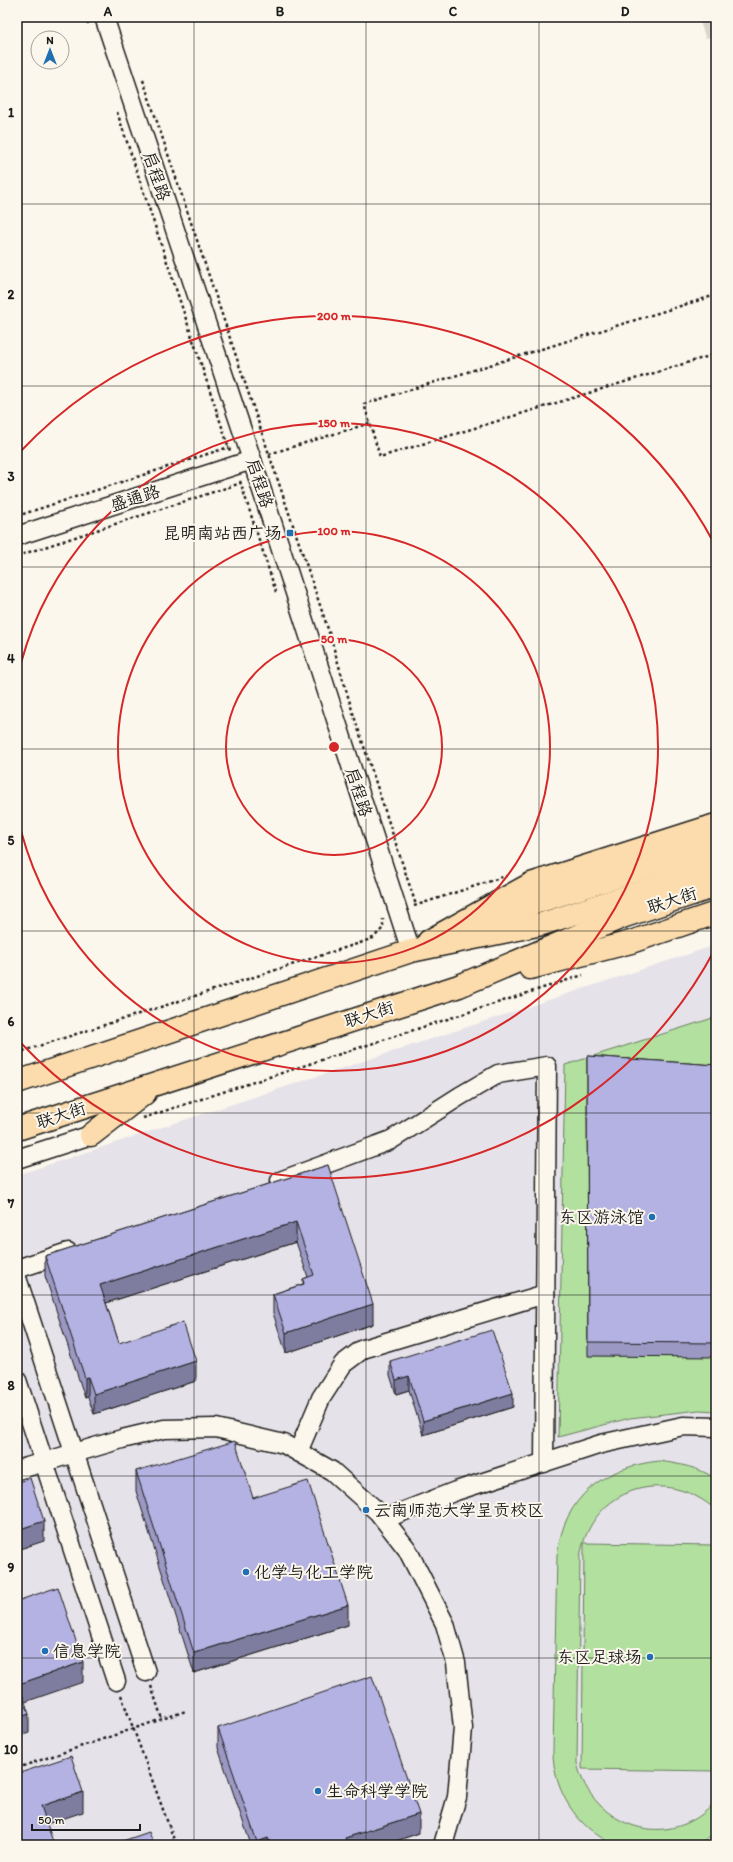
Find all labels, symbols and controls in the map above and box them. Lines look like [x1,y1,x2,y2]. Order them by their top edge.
text: A [103,4,113,19]
text: B [276,4,285,19]
text: C [449,4,458,19]
text: D [621,4,630,19]
north arrow [30,30,70,70]
text: N [46,34,54,47]
text: 1 [8,105,14,120]
street label: 启程路 [139,149,175,203]
text: 2 [8,287,15,302]
text: 200 m [317,309,352,323]
text: 150 m [318,416,351,430]
street label: 启程路 [243,456,277,510]
text: 3 [7,469,15,484]
street label: 盛通路 [108,481,162,515]
place label: 昆明南站西广场 [163,523,282,543]
text: 100 m [317,524,351,538]
marker: 昆明南站西广场 [285,528,295,538]
text: 50 m [321,632,348,646]
text: 4 [7,651,15,666]
centre of rings [327,740,341,754]
street label: 启程路 [342,765,376,819]
text: 5 [8,833,15,848]
street label: 联大街 [645,883,699,917]
street label: 联大街 [342,997,396,1031]
text: 6 [8,1014,15,1029]
street label: 联大街 [34,1098,88,1132]
text: 7 [7,1196,15,1211]
place label: 东区游泳馆 [559,1207,644,1227]
marker: 东区游泳馆 [647,1212,657,1222]
text: 8 [7,1378,15,1393]
place label: 云南师范大学呈贡校区 [374,1500,544,1520]
marker: 云南师范大学呈贡校区 [361,1505,371,1515]
text: 9 [8,1560,15,1575]
place label: 化学与化工学院 [254,1562,373,1582]
marker: 化学与化工学院 [241,1567,251,1577]
place label: 信息学院 [53,1641,121,1661]
marker: 信息学院 [40,1646,50,1656]
place label: 东区足球场 [557,1647,642,1667]
marker: 东区足球场 [645,1652,655,1662]
text: 10 [4,1742,18,1757]
place label: 生命科学学院 [326,1781,428,1801]
marker: 生命科学学院 [313,1786,323,1796]
scale bar [32,1806,140,1832]
text: 50 m [38,1813,64,1827]

